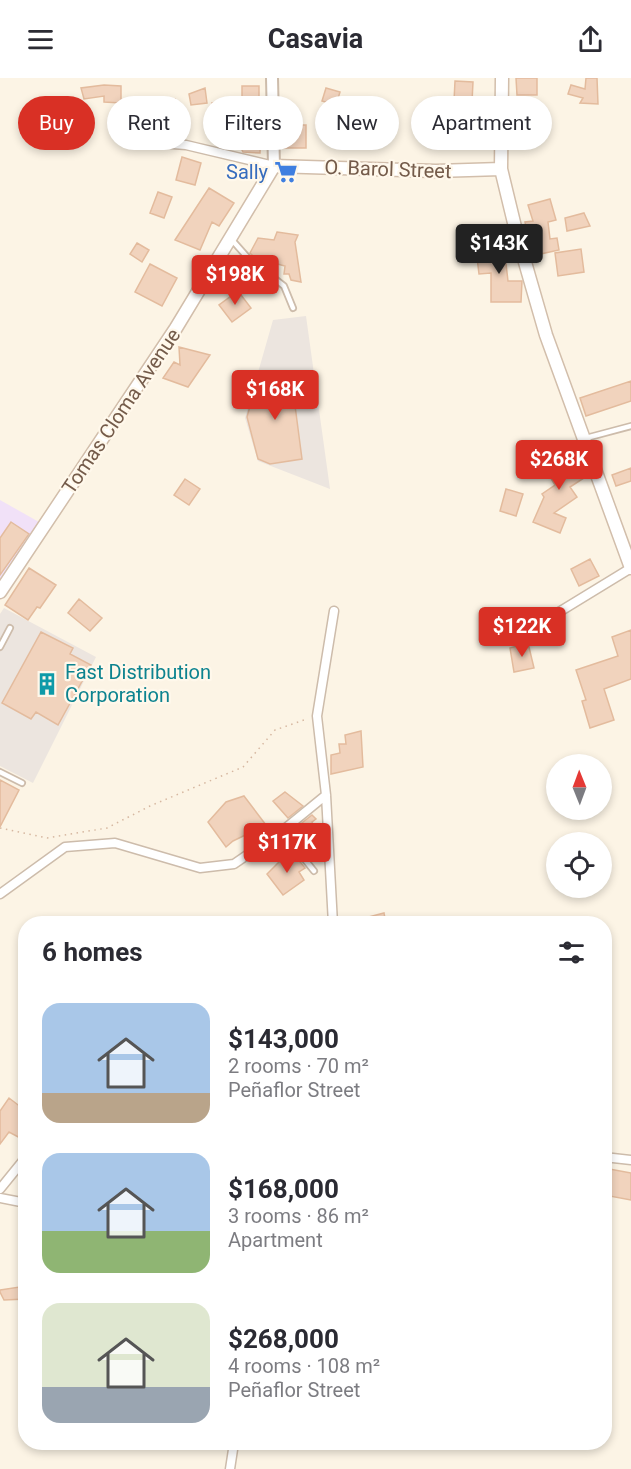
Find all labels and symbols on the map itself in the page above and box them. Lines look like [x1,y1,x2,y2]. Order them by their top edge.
street label: O. Barol Street [324,155,452,183]
supermarket icon: Sally [273,159,299,185]
place label: Sally [226,160,269,184]
pin: $143K [457,224,541,275]
pin: $198K [193,255,277,306]
street label: Tomas Cloma Avenue [57,324,185,498]
pin: $168K [233,370,317,421]
pin: $268K [517,440,601,491]
pin: $122K [480,607,564,658]
place label: Fast Distribution Corporation [65,660,211,707]
building icon: Fast Distribution Corporation [34,671,60,697]
north arrow [546,754,612,820]
pin: $117K [245,823,329,874]

